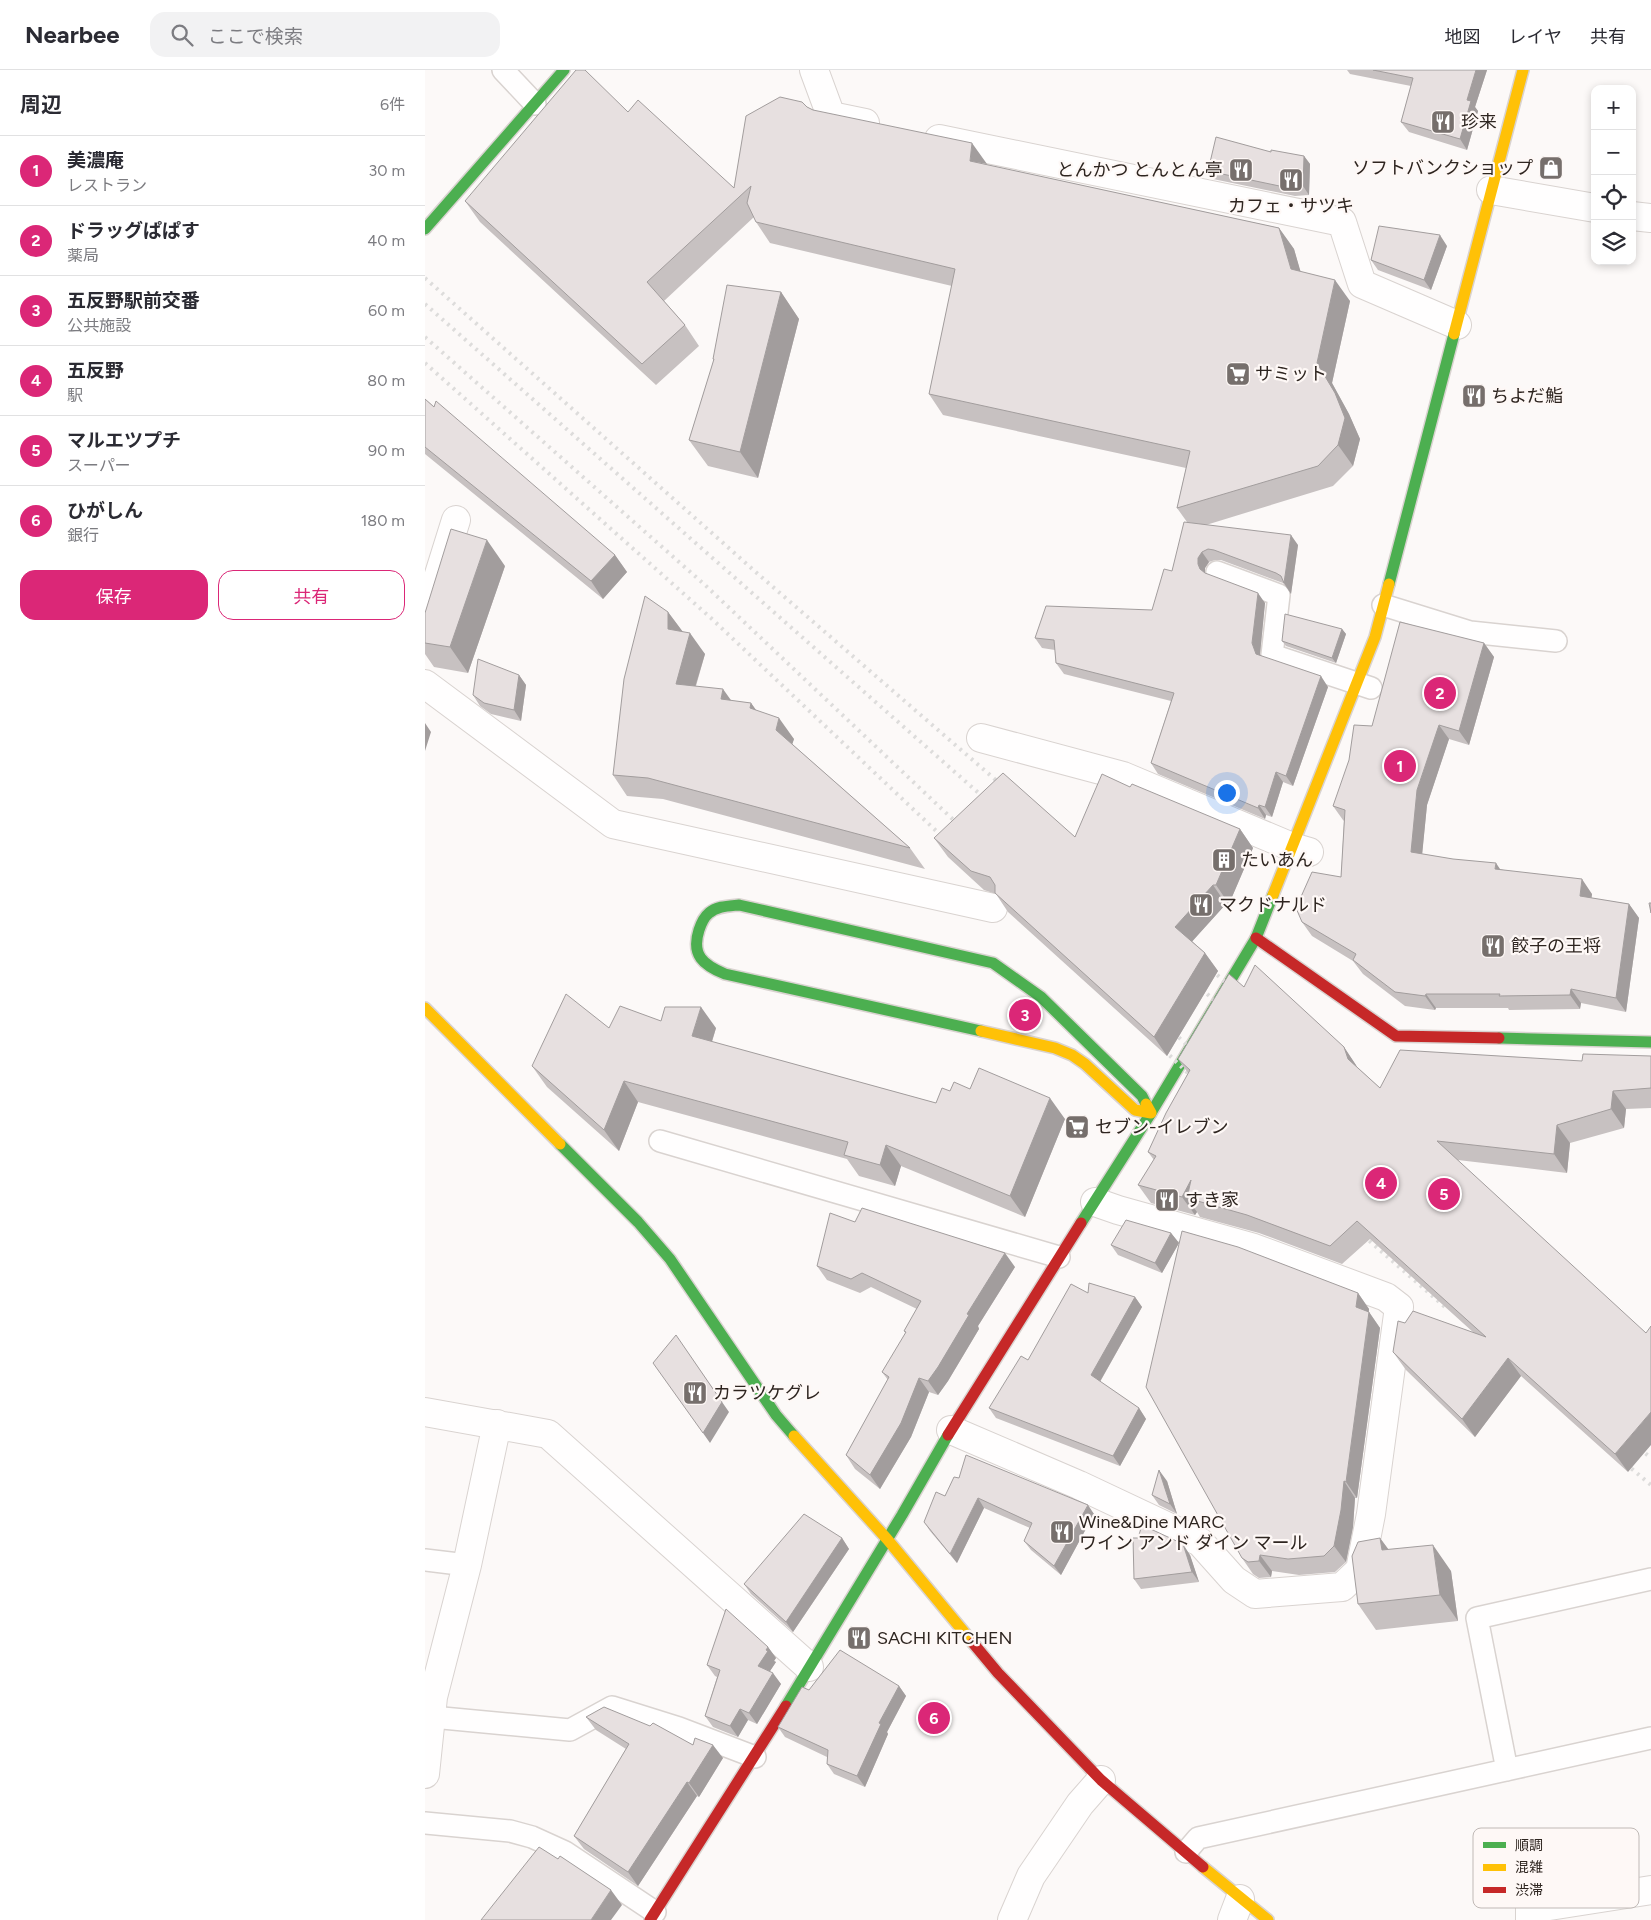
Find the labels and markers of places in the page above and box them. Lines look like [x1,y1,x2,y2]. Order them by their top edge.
restaurant icon: 珍来 [1430,109,1456,135]
place label: 珍来 [1461,111,1497,133]
shop icon: ソフトバンクショップ [1538,155,1564,181]
restaurant icon: とんかつ とんとん亭 [1228,157,1254,183]
place label: ソフトバンクショップ [1352,157,1533,179]
place label: とんかつ とんとん亭 [1057,159,1223,181]
restaurant icon: カフェ・サツキ [1278,167,1304,193]
place label: カフェ・サツキ [1228,195,1354,217]
supermarket icon: サミット [1225,361,1251,387]
place label: サミット [1255,363,1327,385]
restaurant icon: ちよだ鮨 [1461,383,1487,409]
place label: ちよだ鮨 [1491,385,1563,407]
pin: 2 [1424,674,1456,712]
pin: 1 [1384,747,1416,785]
building icon: たいあん [1211,847,1237,873]
place label: たいあん [1241,849,1313,871]
restaurant icon: マクドナルド [1188,892,1214,918]
place label: マクドナルド [1219,894,1327,916]
restaurant icon: 餃子の王将 [1480,933,1506,959]
place label: 餃子の王将 [1511,935,1601,957]
pin: 3 [1009,996,1041,1034]
supermarket icon: セブン-イレブン [1064,1114,1090,1140]
place label: セブン-イレブン [1095,1116,1229,1138]
pin: 4 [1365,1164,1397,1202]
pin: 5 [1428,1175,1460,1213]
restaurant icon: すき家 [1154,1187,1180,1213]
place label: すき家 [1185,1189,1239,1211]
restaurant icon: カラツケグレ [682,1380,708,1406]
place label: カラツケグレ [713,1382,821,1404]
place label: Wine&Dine MARC ワイン アンド ダイン マール [1079,1511,1308,1554]
restaurant icon: Wine&Dine MARC ワイン アンド ダイン マール [1049,1519,1075,1545]
restaurant icon: SACHI KITCHEN [846,1625,872,1651]
place label: SACHI KITCHEN [877,1627,1013,1649]
pin: 6 [918,1699,950,1737]

